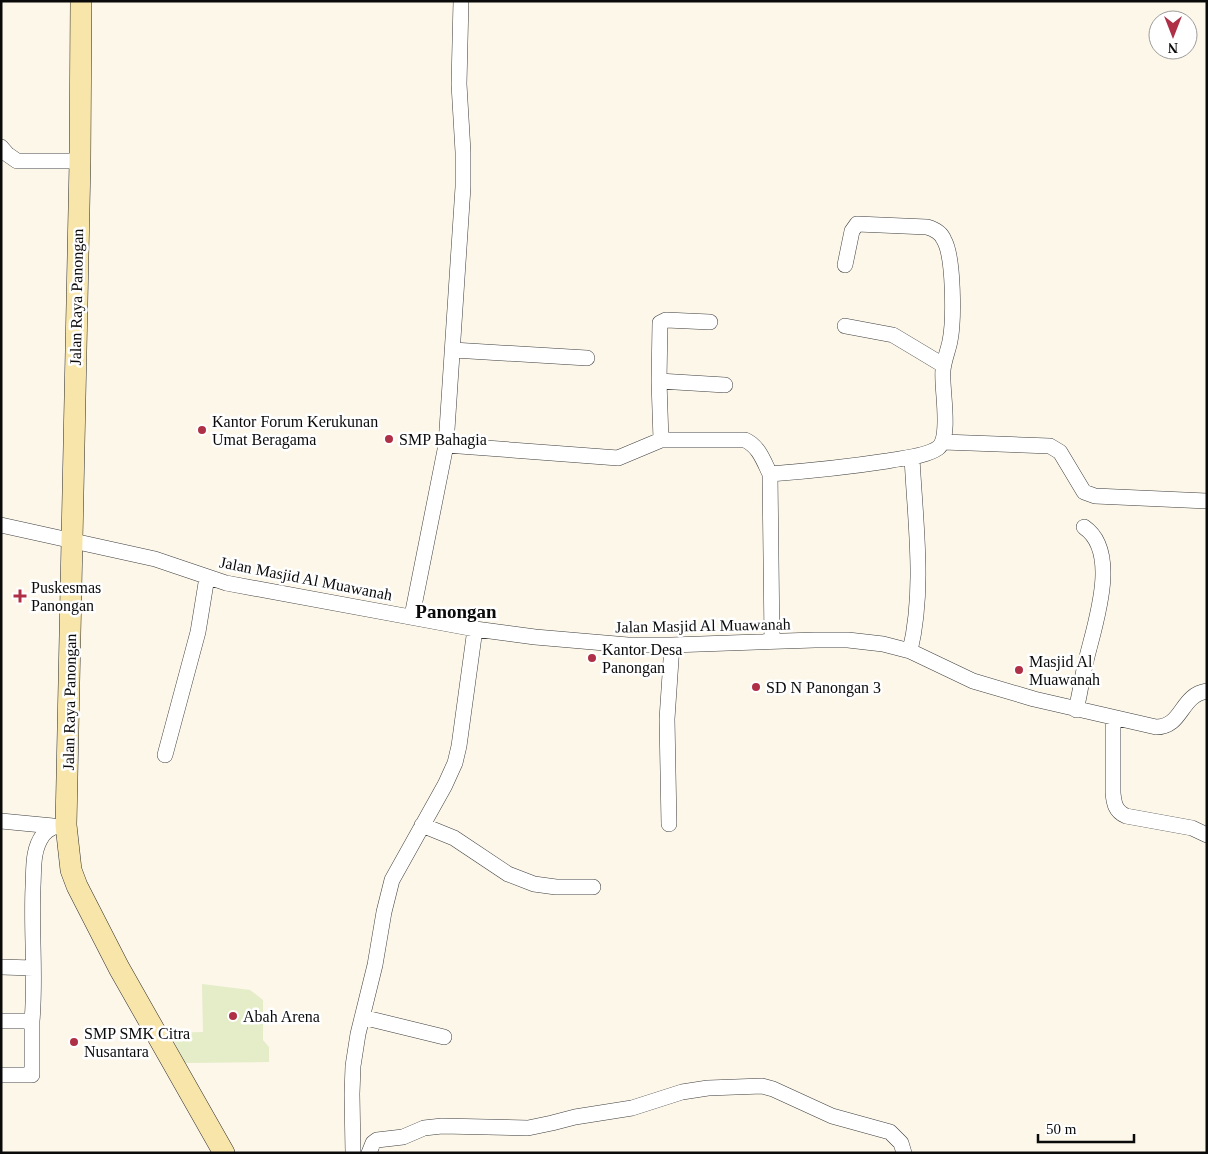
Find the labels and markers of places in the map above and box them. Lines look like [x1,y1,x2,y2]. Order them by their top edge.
place label: Kantor Forum Kerukunan Umat Beragama [212,413,378,449]
marker: Kantor Forum Kerukunan Umat Beragama [196,424,208,436]
place label: SMP Bahagia [399,431,487,449]
marker: SMP Bahagia [383,433,395,445]
place label: Puskesmas Panongan [31,579,101,615]
marker: Puskesmas Panongan [13,589,27,603]
place label: Kantor Desa Panongan [602,641,682,677]
marker: Kantor Desa Panongan [586,652,598,664]
place label: Masjid Al Muawanah [1029,653,1100,688]
marker: Masjid Al Muawanah [1013,664,1025,676]
place label: SD N Panongan 3 [766,679,881,697]
marker: SD N Panongan 3 [750,681,762,693]
place label: Abah Arena [243,1008,320,1025]
marker: Abah Arena [227,1010,239,1022]
place label: SMP SMK Citra Nusantara [84,1025,190,1060]
marker: SMP SMK Citra Nusantara [68,1036,80,1048]

